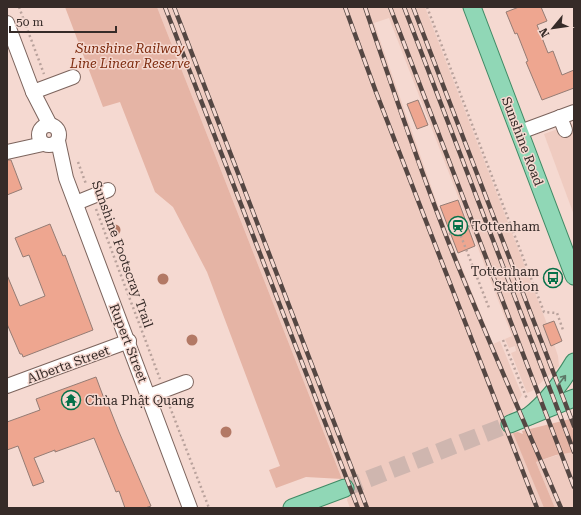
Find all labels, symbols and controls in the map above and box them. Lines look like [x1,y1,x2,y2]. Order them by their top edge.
scale bar [10,8,116,34]
north arrow [533,8,573,48]
text: 50 m [16,15,43,29]
text: N [537,25,552,39]
park label: Sunshine Railway Line Linear Reserve [69,41,191,71]
street label: Sunshine Road [499,95,547,188]
street label: Sunshine Footscray Trail [89,179,156,330]
station icon: Tottenham [447,215,469,237]
place label: Tottenham [472,219,540,234]
place label: Tottenham Station [471,264,540,294]
bus stop icon: Tottenham Station [542,267,564,289]
street label: Rupert Street [107,302,151,385]
street label: Alberta Street [25,343,112,386]
one-way arrow [558,374,566,385]
temple icon: Chùa Phật Quang [60,389,82,411]
place label: Chùa Phật Quang [85,393,195,408]

